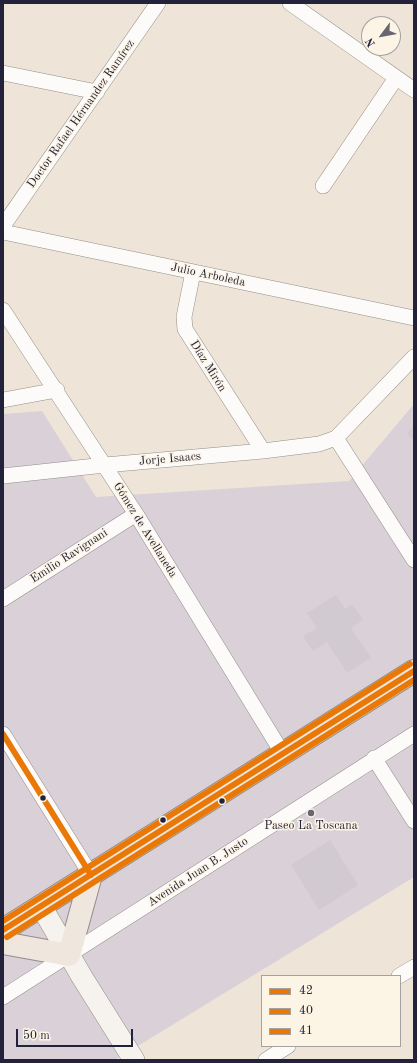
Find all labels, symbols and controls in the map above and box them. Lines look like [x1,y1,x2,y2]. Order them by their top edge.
north arrow [361,16,401,56]
text: N [364,36,378,49]
street label: Doctor Rafael Hérnandez Ramírez [24,37,138,191]
street label: Julio Arboleda [169,260,247,290]
street label: Díaz Mirón [187,338,229,394]
street label: Jorje Isaacs [138,449,202,469]
street label: Gómez de Avellaneda [110,480,180,580]
street label: Emilio Ravignani [28,526,110,586]
unlabelled marker [38,793,48,803]
unlabelled marker [217,796,227,806]
marker: Paseo La Toscana [306,808,316,818]
unlabelled marker [158,815,168,825]
place label: Paseo La Toscana [264,819,358,833]
street label: Avenida Juan B. Justo [145,834,251,910]
legend [261,975,401,1047]
text: 42 [299,985,313,997]
text: 40 [299,1005,313,1017]
scale bar [18,1021,135,1047]
text: 41 [299,1025,313,1037]
text: 50 m [23,1030,50,1042]

